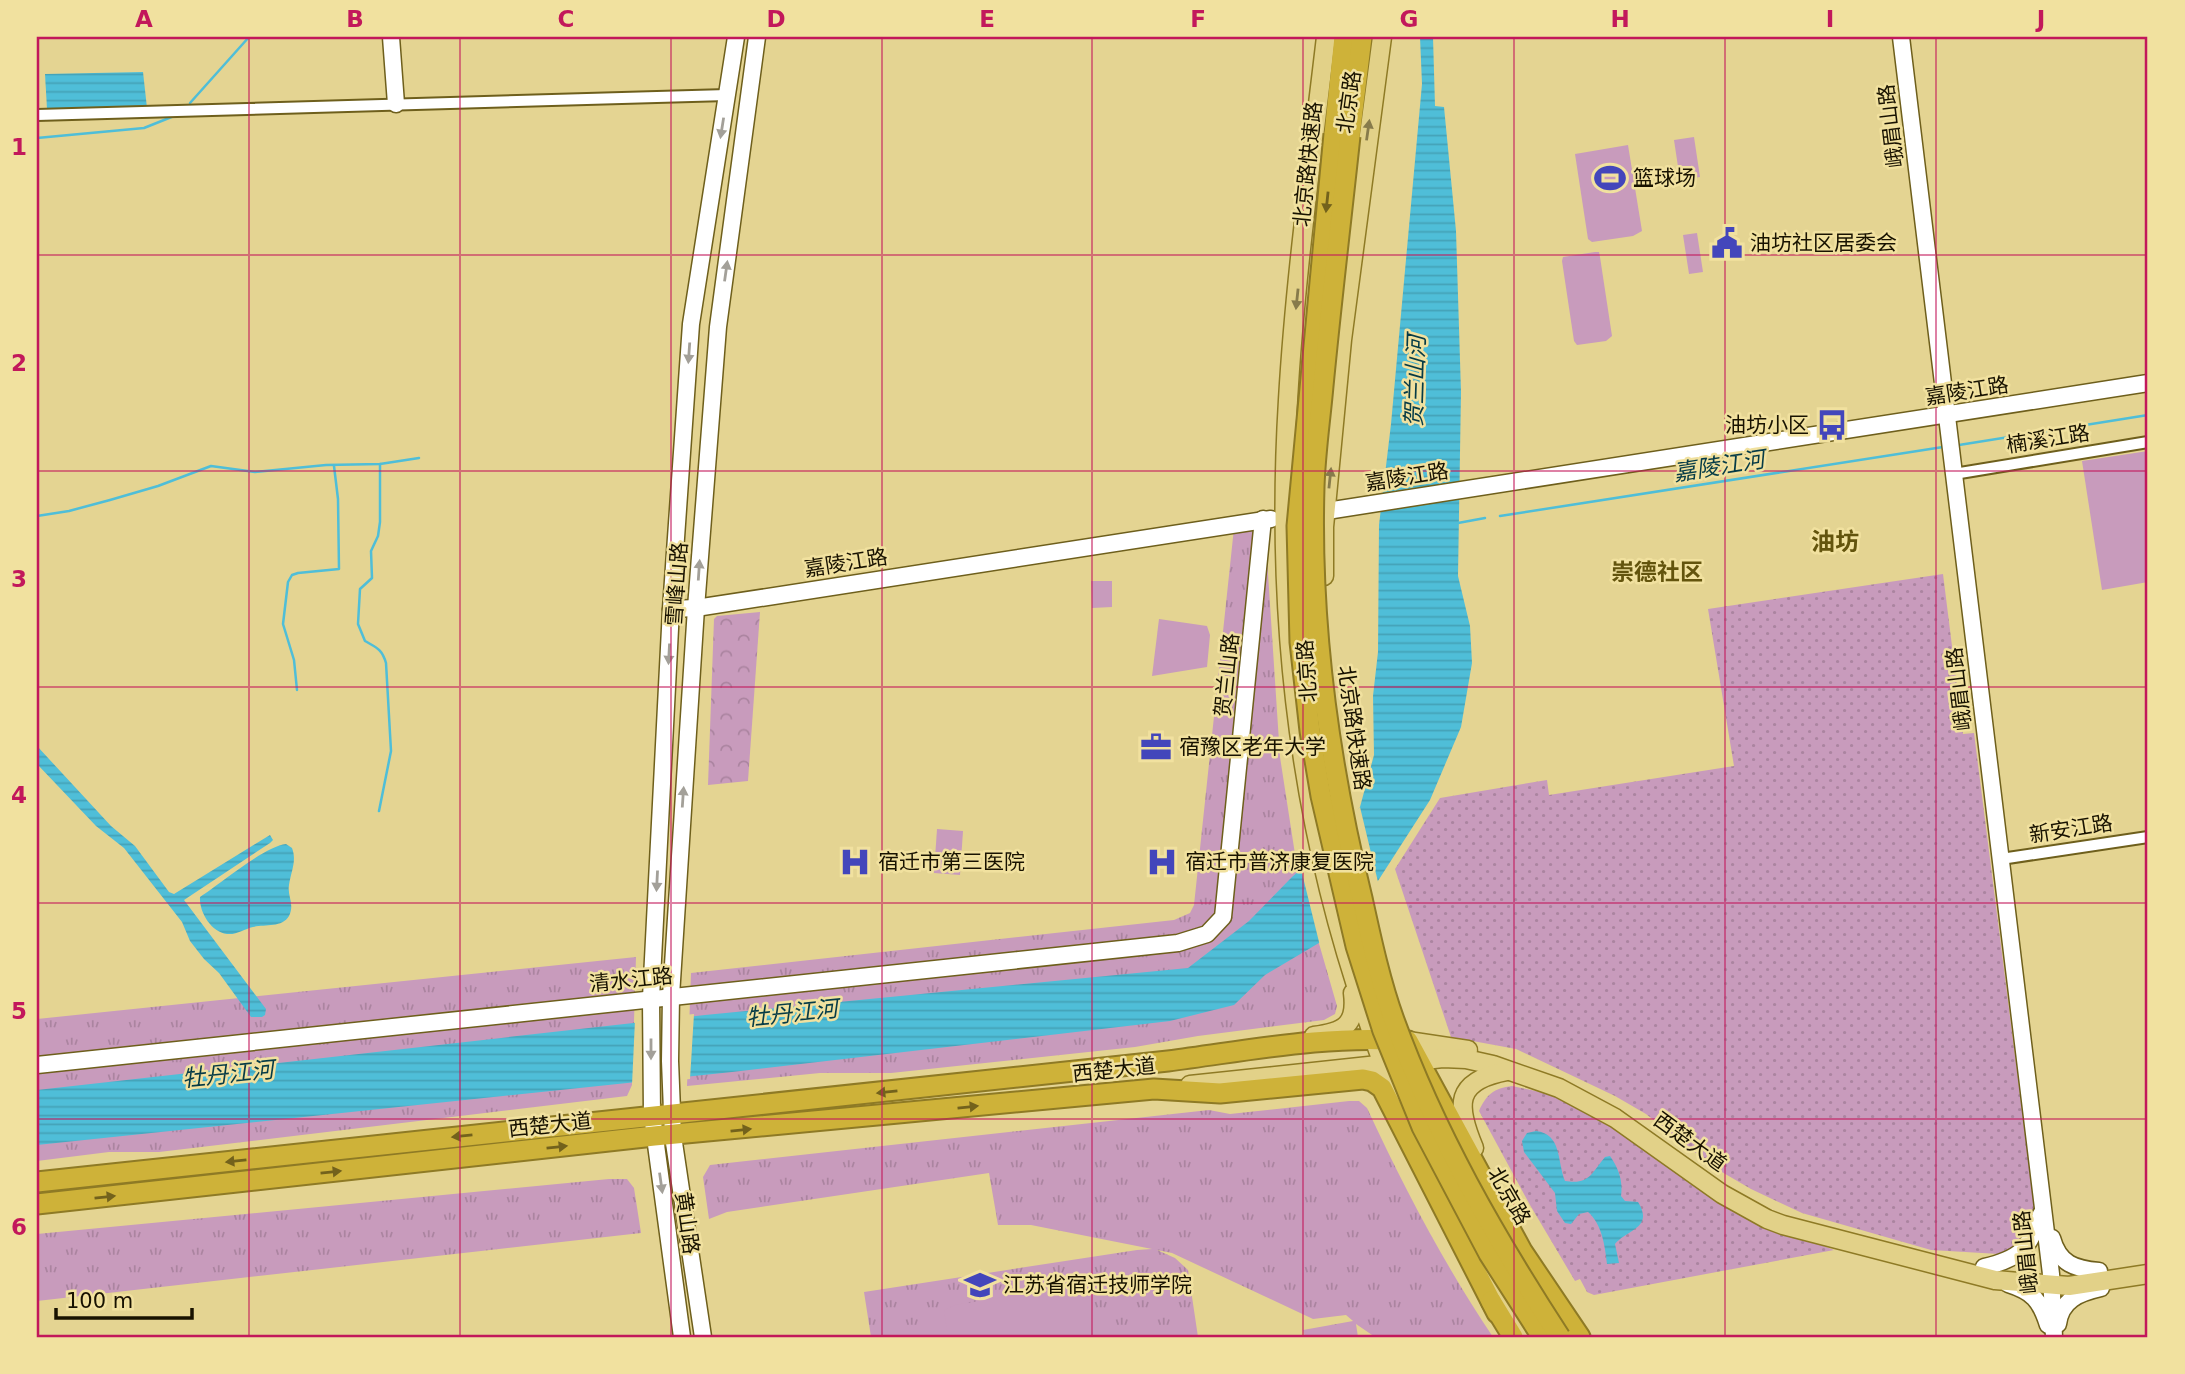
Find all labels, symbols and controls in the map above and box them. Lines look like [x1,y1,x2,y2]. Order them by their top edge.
text: A [135,6,153,32]
text: B [346,6,364,32]
text: C [558,6,574,32]
text: D [766,6,786,32]
text: E [979,6,995,32]
text: F [1190,6,1206,32]
text: G [1400,6,1418,32]
text: H [1610,6,1630,32]
text: I [1826,6,1834,32]
text: J [2035,6,2045,32]
street label: 北京路 [1333,69,1365,135]
street label: 峨眉山路 [1874,83,1908,169]
street label: 北京路快速路 [1289,100,1327,228]
one-way arrow [716,117,727,139]
one-way arrow [1363,118,1374,140]
text: 1 [11,134,27,160]
sports icon: 篮球场 [1593,161,1627,195]
place label: 篮球场 [1633,166,1696,190]
one-way arrow [1321,191,1332,213]
public building icon: 油坊社区居委会 [1710,226,1744,260]
place label: 油坊社区居委会 [1750,231,1897,255]
one-way arrow [721,260,732,282]
one-way arrow [1291,289,1302,311]
water label: 贺兰山河 [1400,331,1430,427]
one-way arrow [683,343,694,365]
text: 2 [11,350,27,376]
street label: 嘉陵江路 [1924,373,2010,409]
bus stop icon: 油坊小区 [1815,408,1849,442]
place label: 油坊小区 [1725,413,1809,437]
street label: 楠溪江路 [2005,421,2091,457]
water label: 嘉陵江河 [1672,445,1770,486]
street label: 嘉陵江路 [1364,459,1450,495]
one-way arrow [1325,466,1336,488]
district label: 油坊 [1811,528,1859,556]
street label: 雪峰山路 [662,541,692,627]
street label: 嘉陵江路 [803,545,889,581]
one-way arrow [694,559,705,581]
district label: 崇德社区 [1611,559,1703,585]
text: 3 [11,566,27,592]
street label: 贺兰山路 [1211,632,1243,718]
street label: 北京路 [1293,639,1321,703]
one-way arrow [663,643,674,665]
street label: 峨眉山路 [1942,646,1976,732]
street label: 北京路快速路 [1333,664,1375,792]
office icon: 宿豫区老年大学 [1139,730,1173,764]
place label: 宿豫区老年大学 [1179,735,1326,759]
text: 4 [11,782,27,808]
one-way arrow [678,786,689,808]
street label: 新安江路 [2028,811,2114,847]
hospital icon: 宿迁市第三医院 [838,845,872,879]
hospital icon: 宿迁市普济康复医院 [1145,845,1179,879]
place label: 宿迁市第三医院 [878,850,1025,874]
place label: 宿迁市普济康复医院 [1185,850,1374,874]
one-way arrow [651,870,662,892]
street label: 清水江路 [588,964,674,996]
water label: 牡丹江河 [745,995,843,1031]
text: 5 [11,998,27,1024]
one-way arrow [645,1039,657,1061]
street label: 西楚大道 [1071,1054,1157,1086]
water label: 牡丹江河 [181,1056,279,1092]
one-way arrow [875,1086,897,1097]
one-way arrow [957,1101,979,1112]
street label: 西楚大道 [1649,1108,1731,1176]
street label: 西楚大道 [507,1109,593,1141]
one-way arrow [731,1124,753,1135]
one-way arrow [451,1131,473,1142]
one-way arrow [546,1142,568,1153]
one-way arrow [225,1155,247,1166]
street label: 北京路 [1483,1163,1535,1229]
one-way arrow [320,1167,342,1178]
one-way arrow [655,1172,666,1194]
street label: 黄山路 [671,1190,703,1256]
one-way arrow [94,1191,116,1202]
street label: 峨眉山路 [2010,1209,2042,1295]
text: 6 [11,1214,27,1240]
school or university icon: 江苏省宿迁技师学院 [963,1268,997,1302]
place label: 江苏省宿迁技师学院 [1003,1273,1192,1297]
scale bar [56,1276,192,1320]
text: 100 m [66,1289,133,1313]

